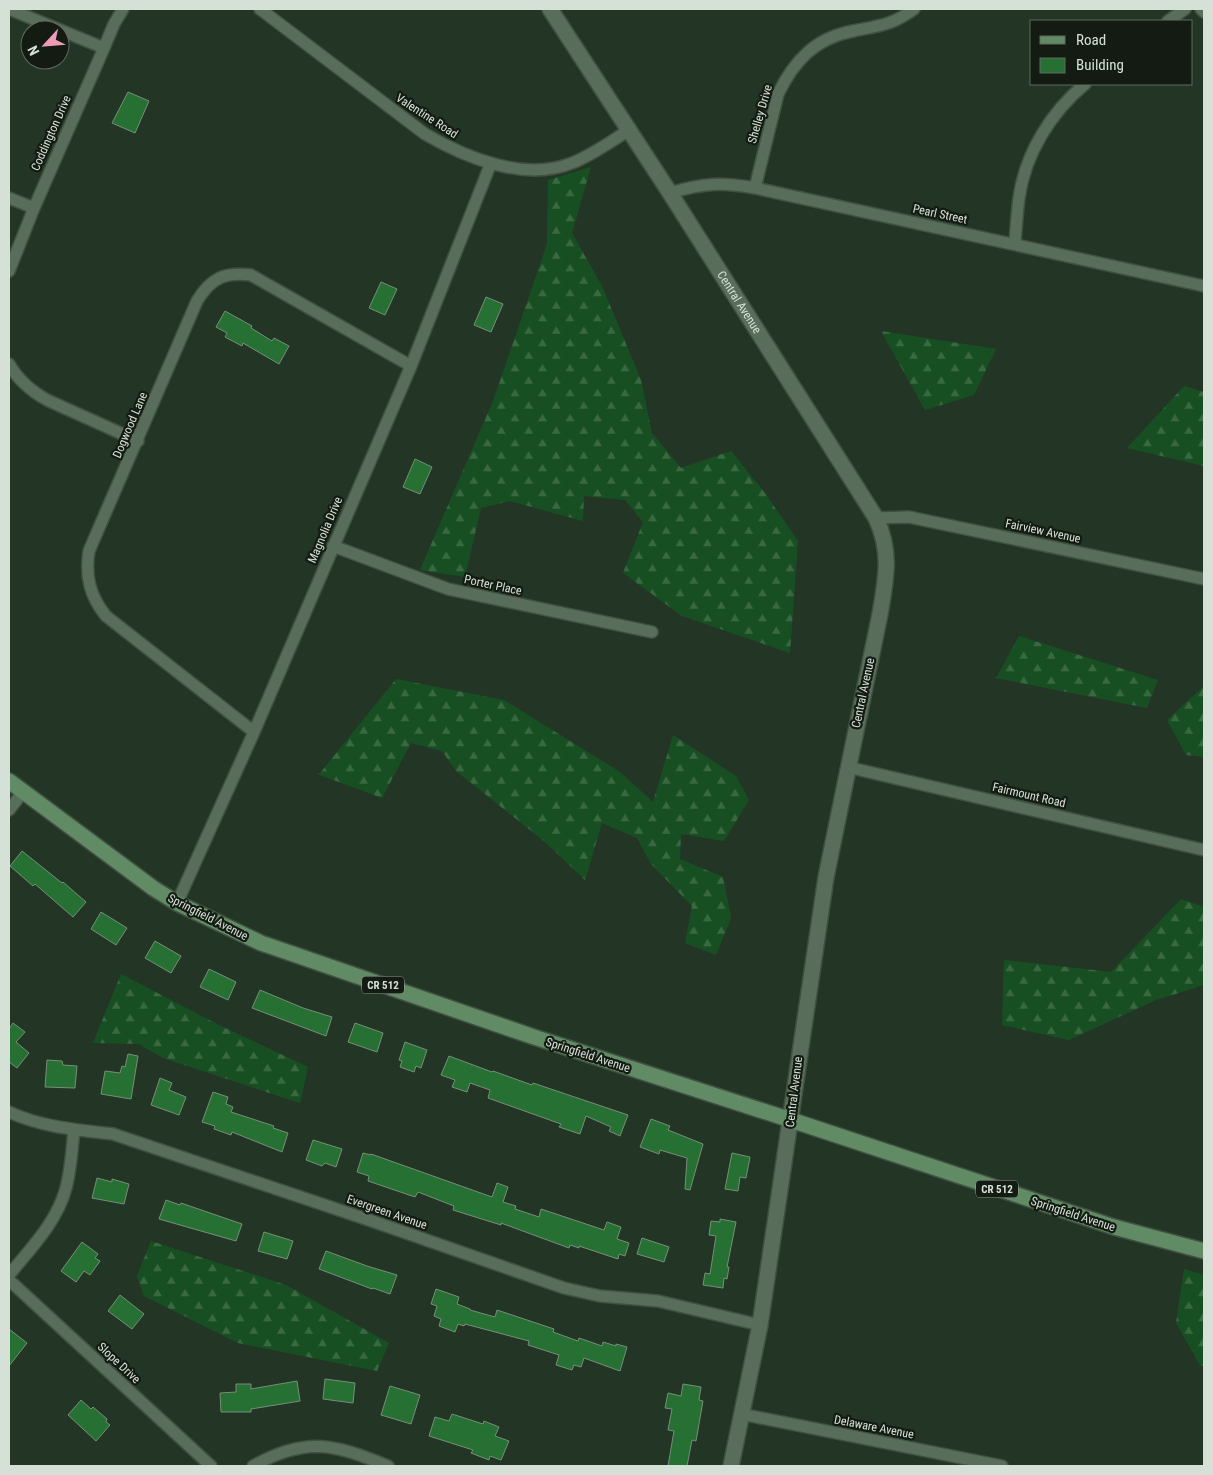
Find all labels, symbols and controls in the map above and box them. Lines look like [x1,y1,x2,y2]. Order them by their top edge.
north arrow [20,20,70,70]
legend [1030,20,1193,85]
text: Road [1076,31,1106,49]
text: N [24,43,42,58]
text: Building [1076,56,1124,74]
street label: Shelley Drive [745,83,775,145]
street label: Valentine Road [393,91,461,141]
street label: Coddington Drive [28,93,74,173]
street label: Pearl Street [912,201,969,227]
street label: Central Avenue [714,268,764,336]
street label: Dogwood Lane [110,390,150,460]
street label: Magnolia Drive [305,494,345,565]
street label: Fairview Avenue [1004,516,1082,546]
street label: Porter Place [463,572,523,598]
street label: Central Avenue [849,656,877,729]
street label: Fairmount Road [991,780,1067,810]
street label: Springfield Avenue [166,891,251,943]
road number: CR 512 [362,976,404,994]
street label: Springfield Avenue [544,1035,632,1075]
street label: Central Avenue [783,1056,805,1128]
road number: CR 512 [976,1180,1018,1198]
street label: Evergreen Avenue [345,1192,429,1232]
street label: Springfield Avenue [1029,1194,1117,1234]
street label: Slope Drive [95,1340,144,1387]
street label: Delaware Avenue [833,1412,915,1442]

